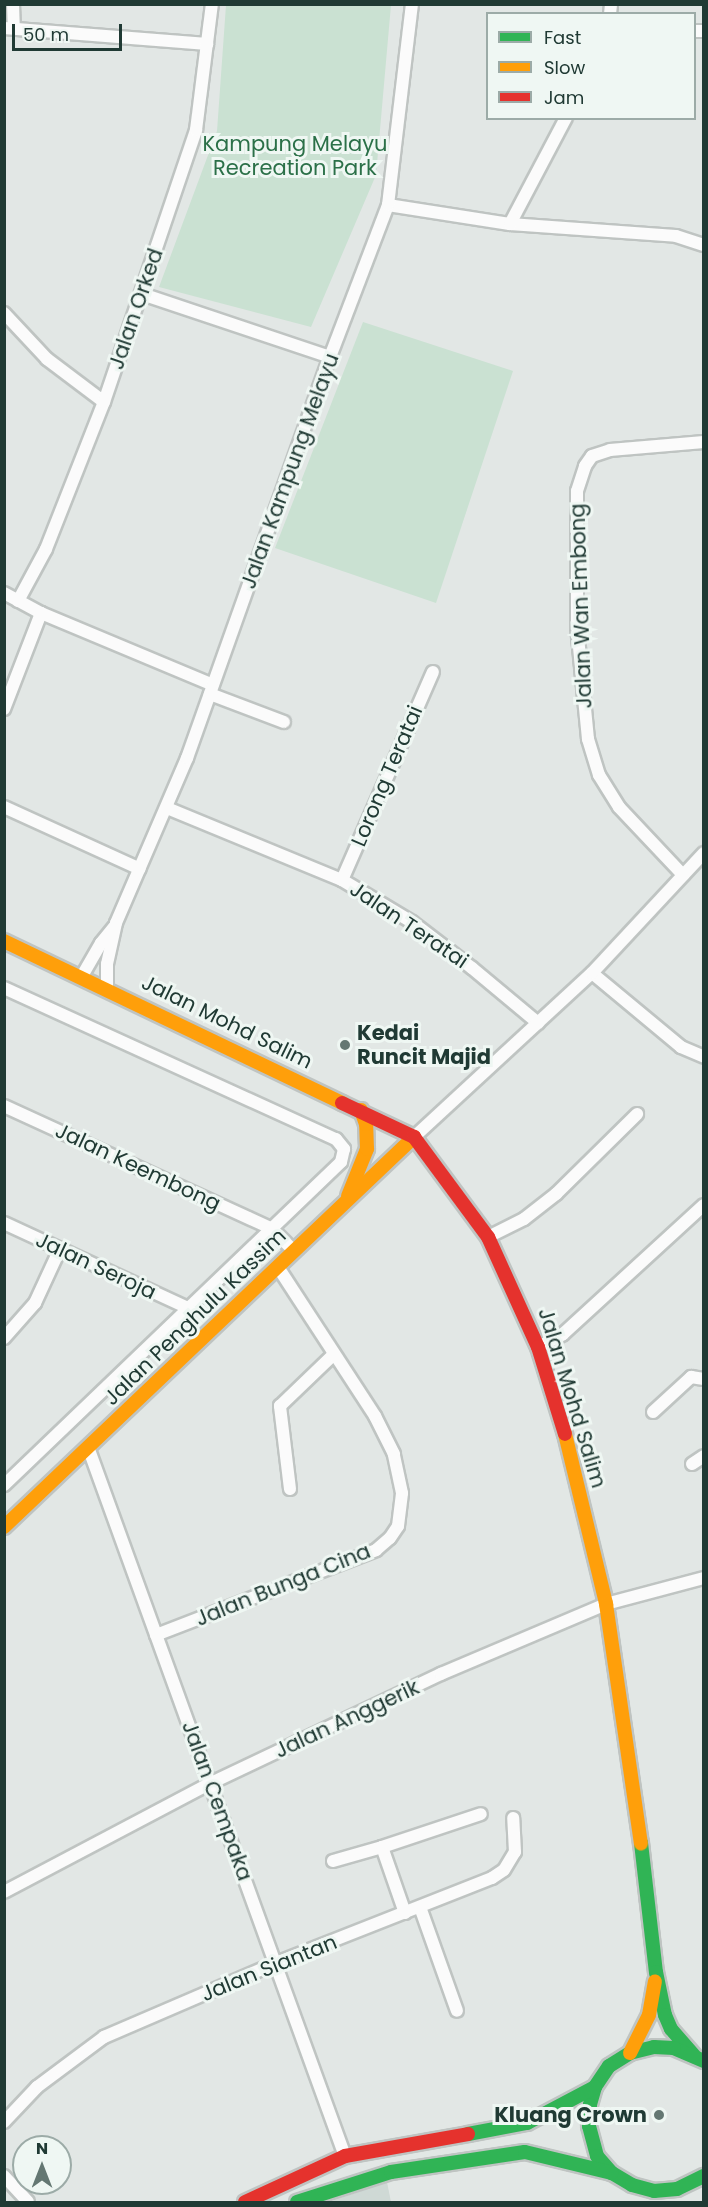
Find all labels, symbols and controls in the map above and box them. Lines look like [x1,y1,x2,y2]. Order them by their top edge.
scale bar [15,12,124,50]
legend [486,12,696,120]
text: 50 m [23,22,69,47]
text: Fast [544,25,581,50]
text: Slow [544,55,585,80]
text: Jam [544,85,584,110]
park label: Kampung Melayu Recreation Park [202,131,388,181]
street label: Jalan Orked [104,245,168,373]
street label: Jalan Kampung Melayu [236,350,344,592]
street label: Jalan Wan Embong [565,503,597,709]
street label: Lorong Teratai [346,702,428,850]
street label: Jalan Teratai [345,876,473,974]
street label: Jalan Mohd Salim [137,970,317,1074]
place label: Kedai Runcit Majid [357,1020,491,1070]
marker: Kedai Runcit Majid [338,1038,352,1052]
street label: Jalan Keembong [51,1118,225,1216]
street label: Jalan Penghulu Kassim [99,1223,291,1411]
street label: Jalan Seroja [32,1227,160,1305]
street label: Jalan Mohd Salim [533,1305,611,1491]
street label: Jalan Bunga Cina [192,1538,374,1632]
street label: Jalan Anggerik [271,1674,423,1764]
street label: Jalan Cempaka [176,1718,258,1884]
street label: Jalan Siantan [197,1929,341,2007]
place label: Kluang Crown [494,2102,647,2128]
marker: Kluang Crown [652,2108,666,2122]
north arrow [12,2135,72,2195]
text: N [36,2137,48,2160]

